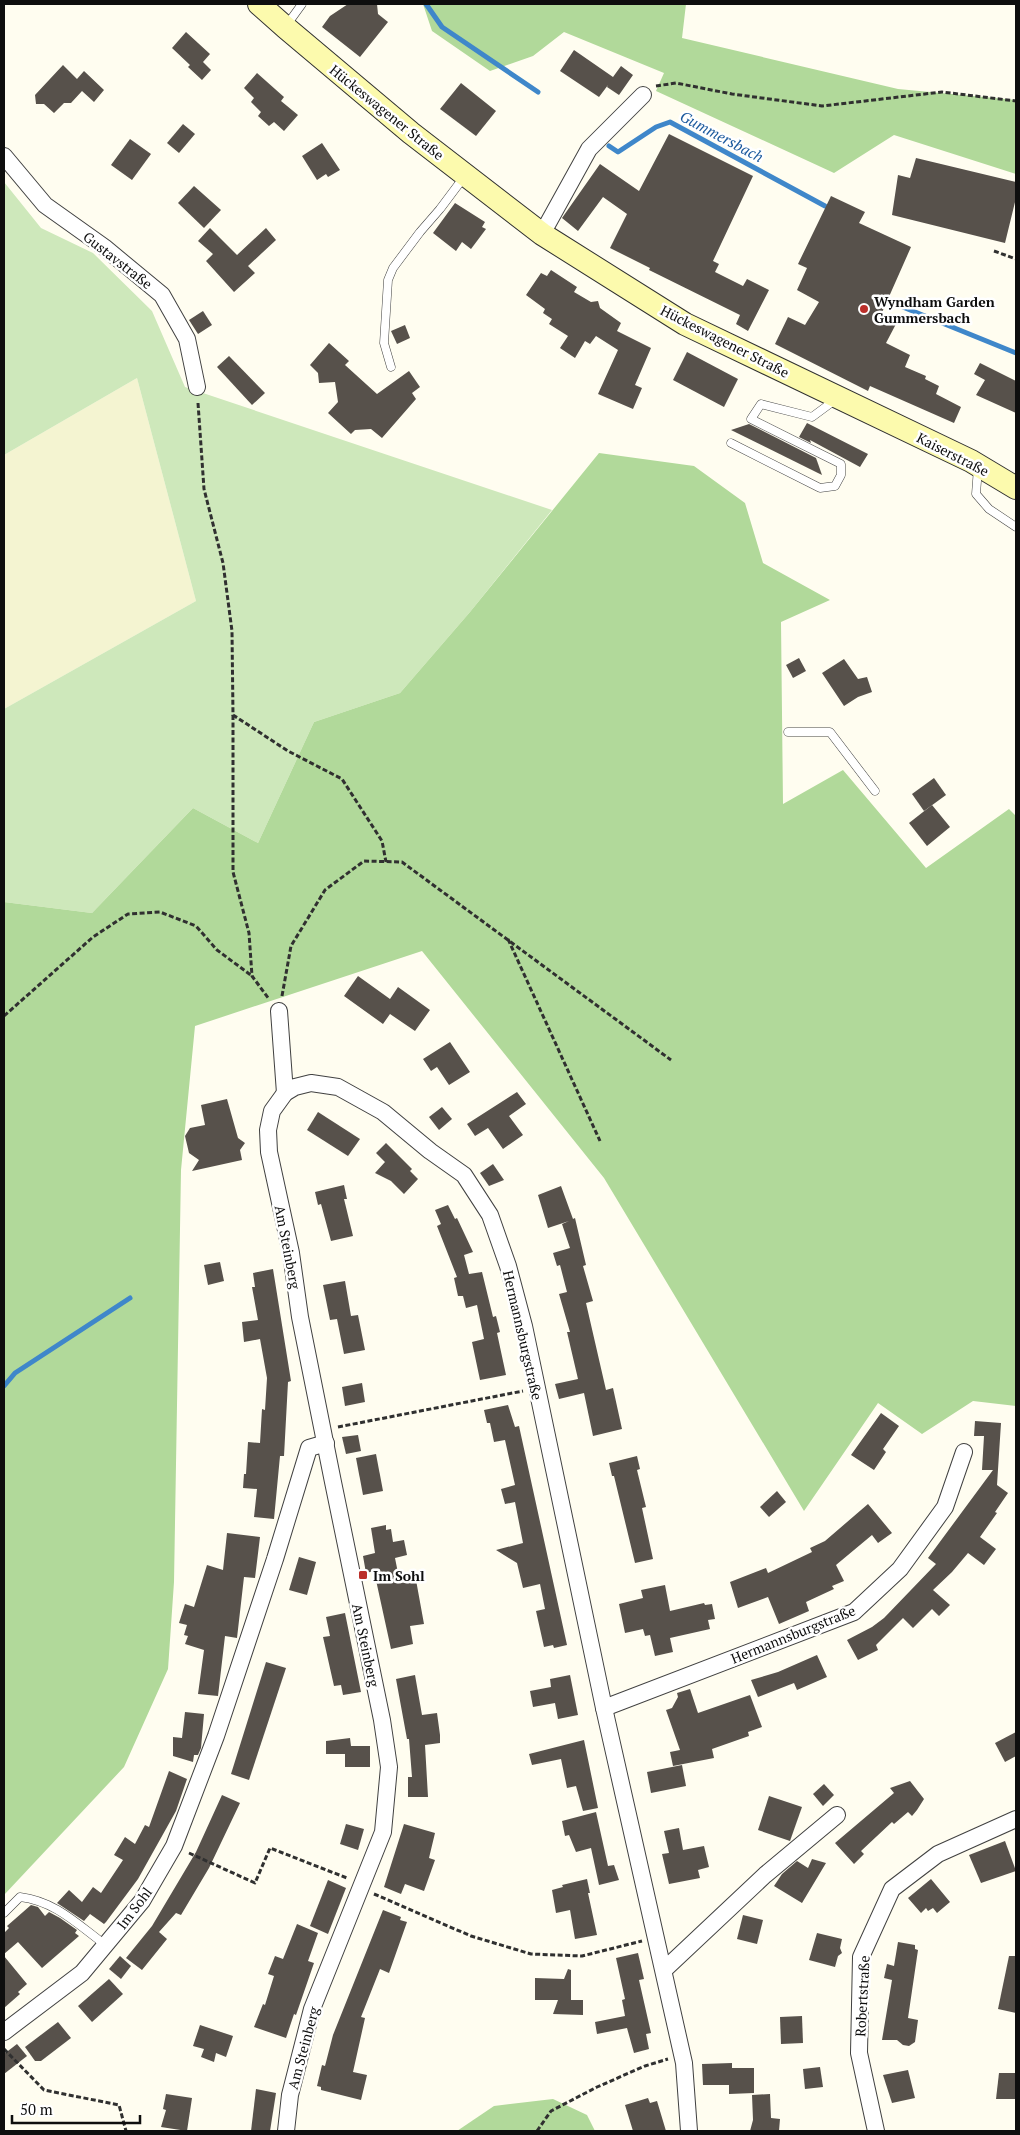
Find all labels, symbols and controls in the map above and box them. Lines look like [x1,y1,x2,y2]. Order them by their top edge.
street label: Hückeswagener Straße [326,60,448,164]
water label: Gummersbach [677,106,767,166]
street label: Gustavstraße [80,227,156,293]
place label: Wyndham Garden Gummersbach [874,292,995,327]
street label: Hückeswagener Straße [657,300,793,382]
marker: Wyndham Garden Gummersbach [858,303,870,315]
street label: Kaiserstraße [914,428,992,480]
street label: Am Steinberg [271,1204,306,1291]
street label: Hermannsburgstraße [499,1268,547,1402]
place label: Im Sohl [373,1566,425,1585]
marker: Im Sohl [357,1569,369,1581]
street label: Hermannsburgstraße [728,1600,858,1668]
street label: Am Steinberg [348,1602,384,1689]
street label: Im Sohl [112,1883,156,1933]
street label: Robertstraße [850,1955,874,2037]
street label: Am Steinberg [283,2004,323,2091]
scale bar [12,2092,140,2124]
text: 50 m [20,2099,53,2119]

